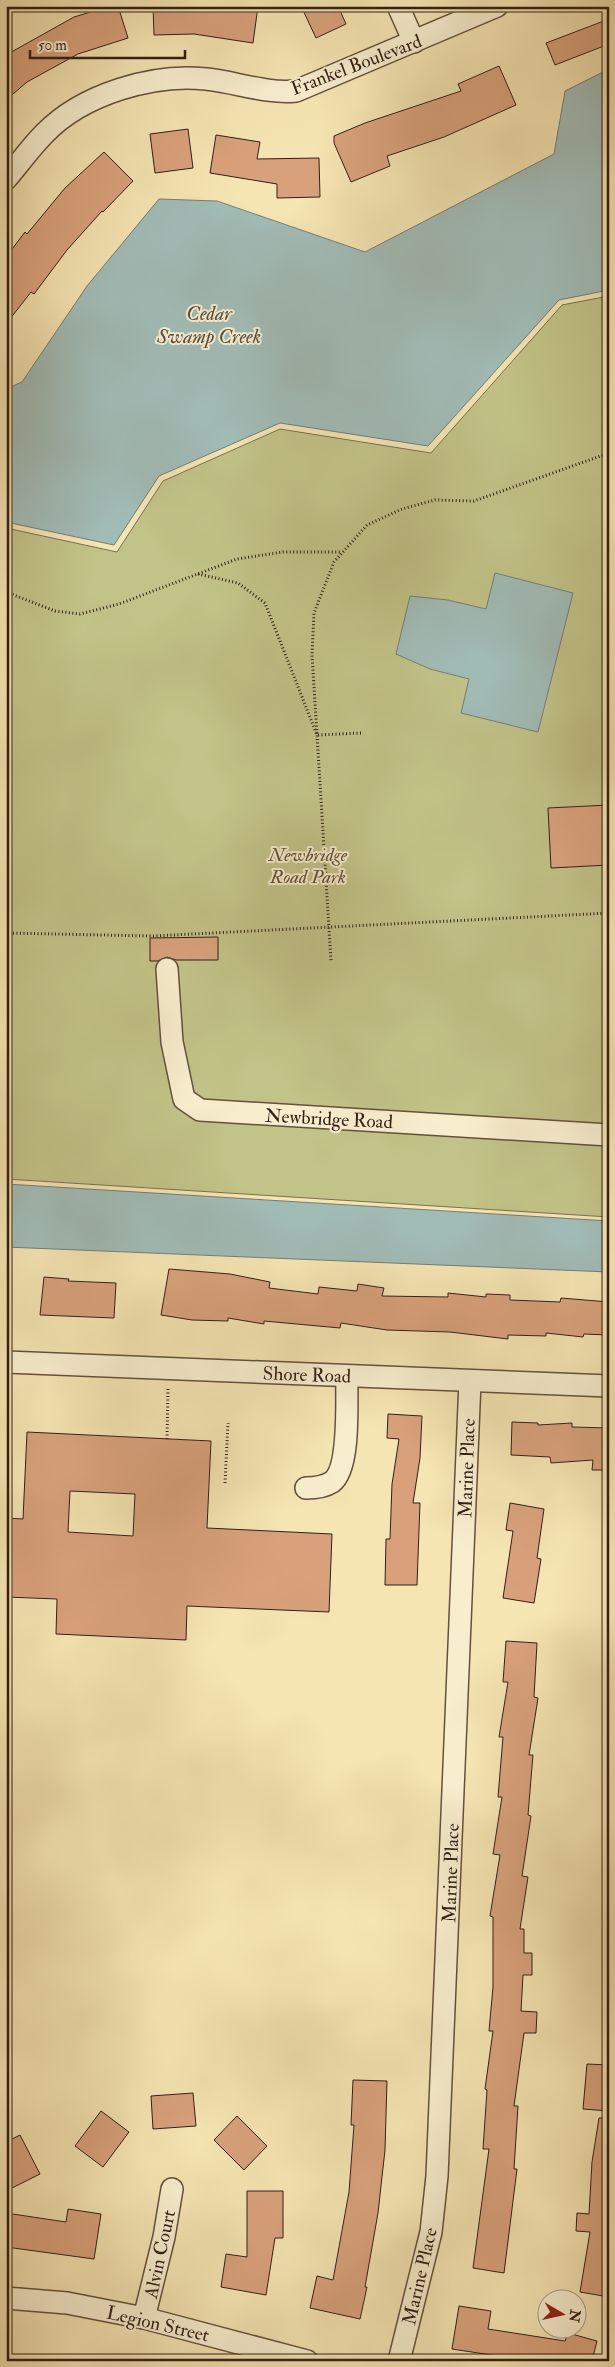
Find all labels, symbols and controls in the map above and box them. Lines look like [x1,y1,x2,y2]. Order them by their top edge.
scale bar [30,28,185,60]
street label: Frankel Boulevard [288,29,426,101]
text: 50 m [38,36,67,55]
water label: Cedar Swamp Creek [156,301,261,349]
park label: Newbridge Road Park [268,843,348,889]
street label: Newbridge Road [264,1104,394,1134]
street label: Shore Road [262,1361,352,1389]
street label: Marine Place [453,1418,481,1518]
street label: Marine Place [437,1823,465,1923]
street label: Alvin Court [139,2208,181,2302]
street label: Marine Place [397,2225,443,2327]
north arrow [538,2290,588,2340]
street label: Legion Street [104,2300,212,2347]
text: N [565,2307,584,2324]

